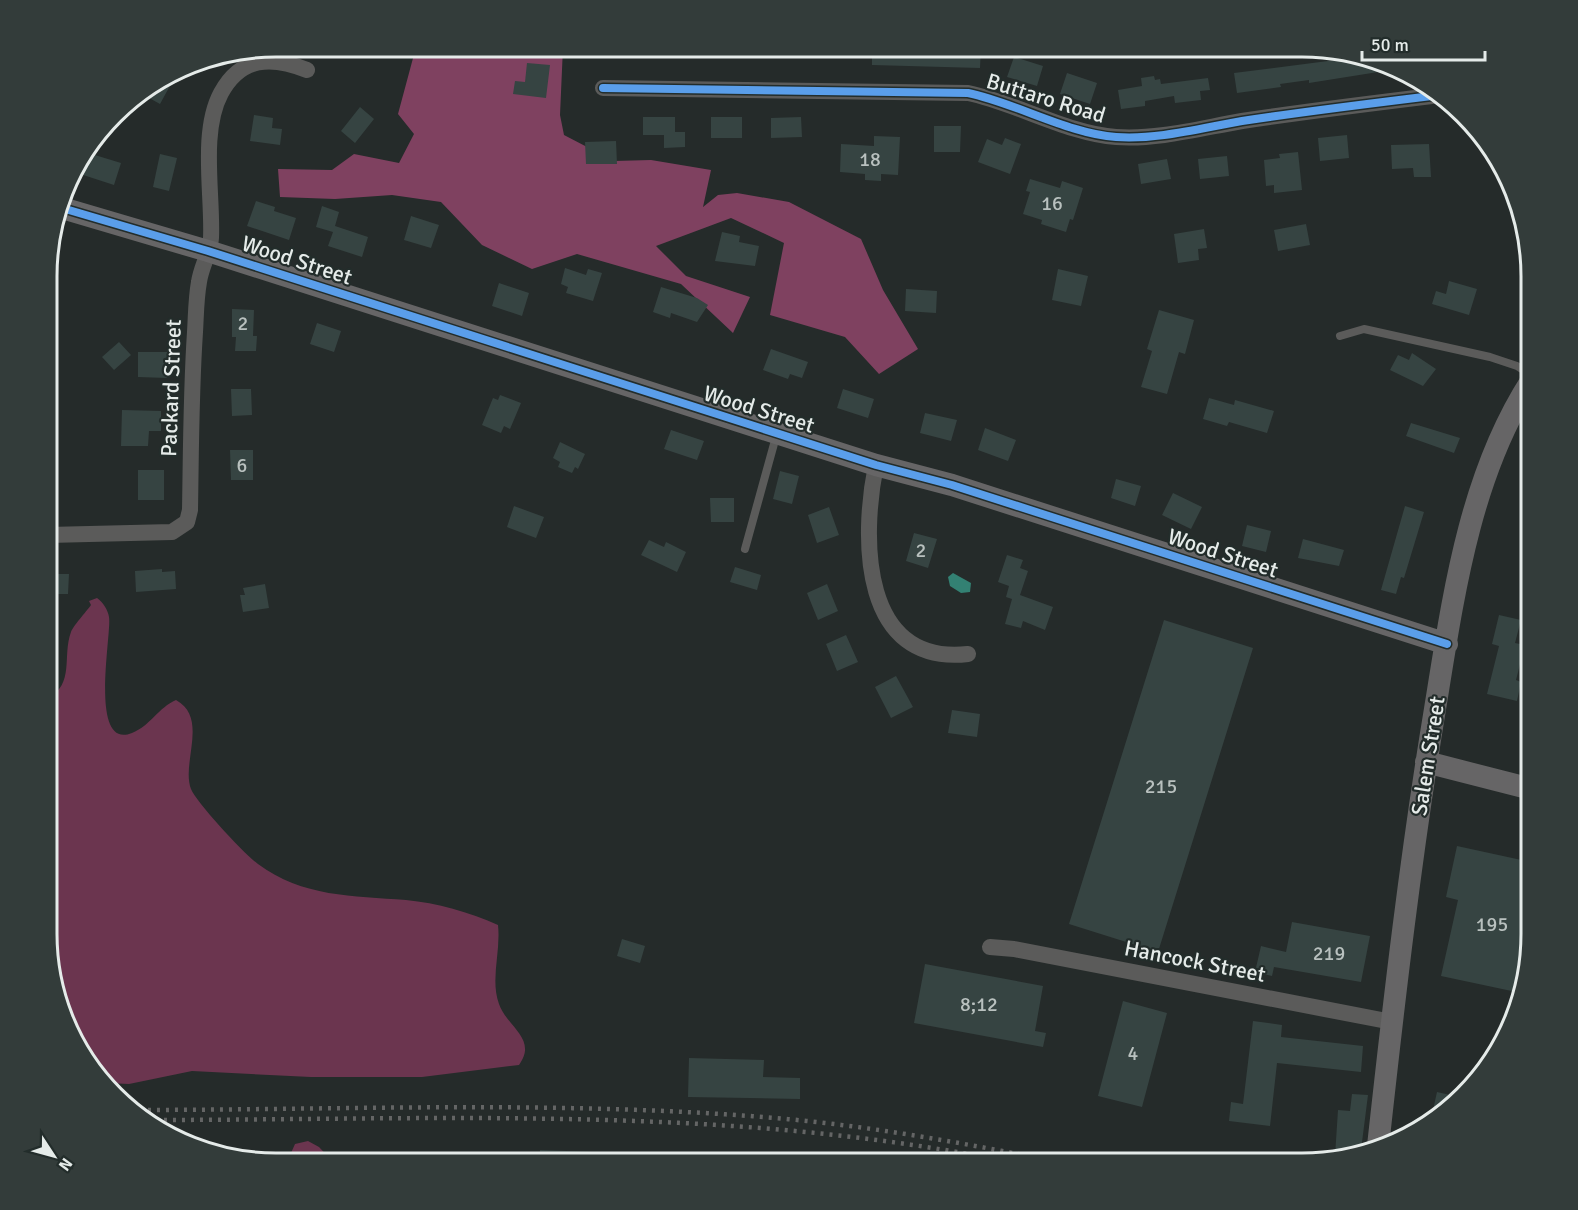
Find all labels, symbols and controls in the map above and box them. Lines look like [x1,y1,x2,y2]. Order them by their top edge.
scale bar [1362,24,1485,62]
text: 50 m [1371,34,1409,56]
street label: Buttaro Road [983,67,1109,129]
house number: 18 [859,147,881,172]
house number: 16 [1041,191,1063,216]
street label: Wood Street [238,229,356,291]
house number: 2 [238,311,248,336]
street label: Packard Street [155,319,187,457]
street label: Wood Street [700,379,818,439]
house number: 6 [237,453,247,478]
street label: Wood Street [1164,522,1282,584]
house number: 2 [916,538,926,563]
street label: Salem Street [1405,694,1451,818]
house number: 215 [1145,774,1177,799]
house number: 195 [1476,912,1508,937]
street label: Hancock Street [1122,934,1268,988]
house number: 219 [1313,941,1345,966]
house number: 8;12 [960,992,998,1017]
house number: 4 [1128,1041,1139,1066]
north arrow [24,1126,84,1186]
text: N [54,1154,77,1175]

